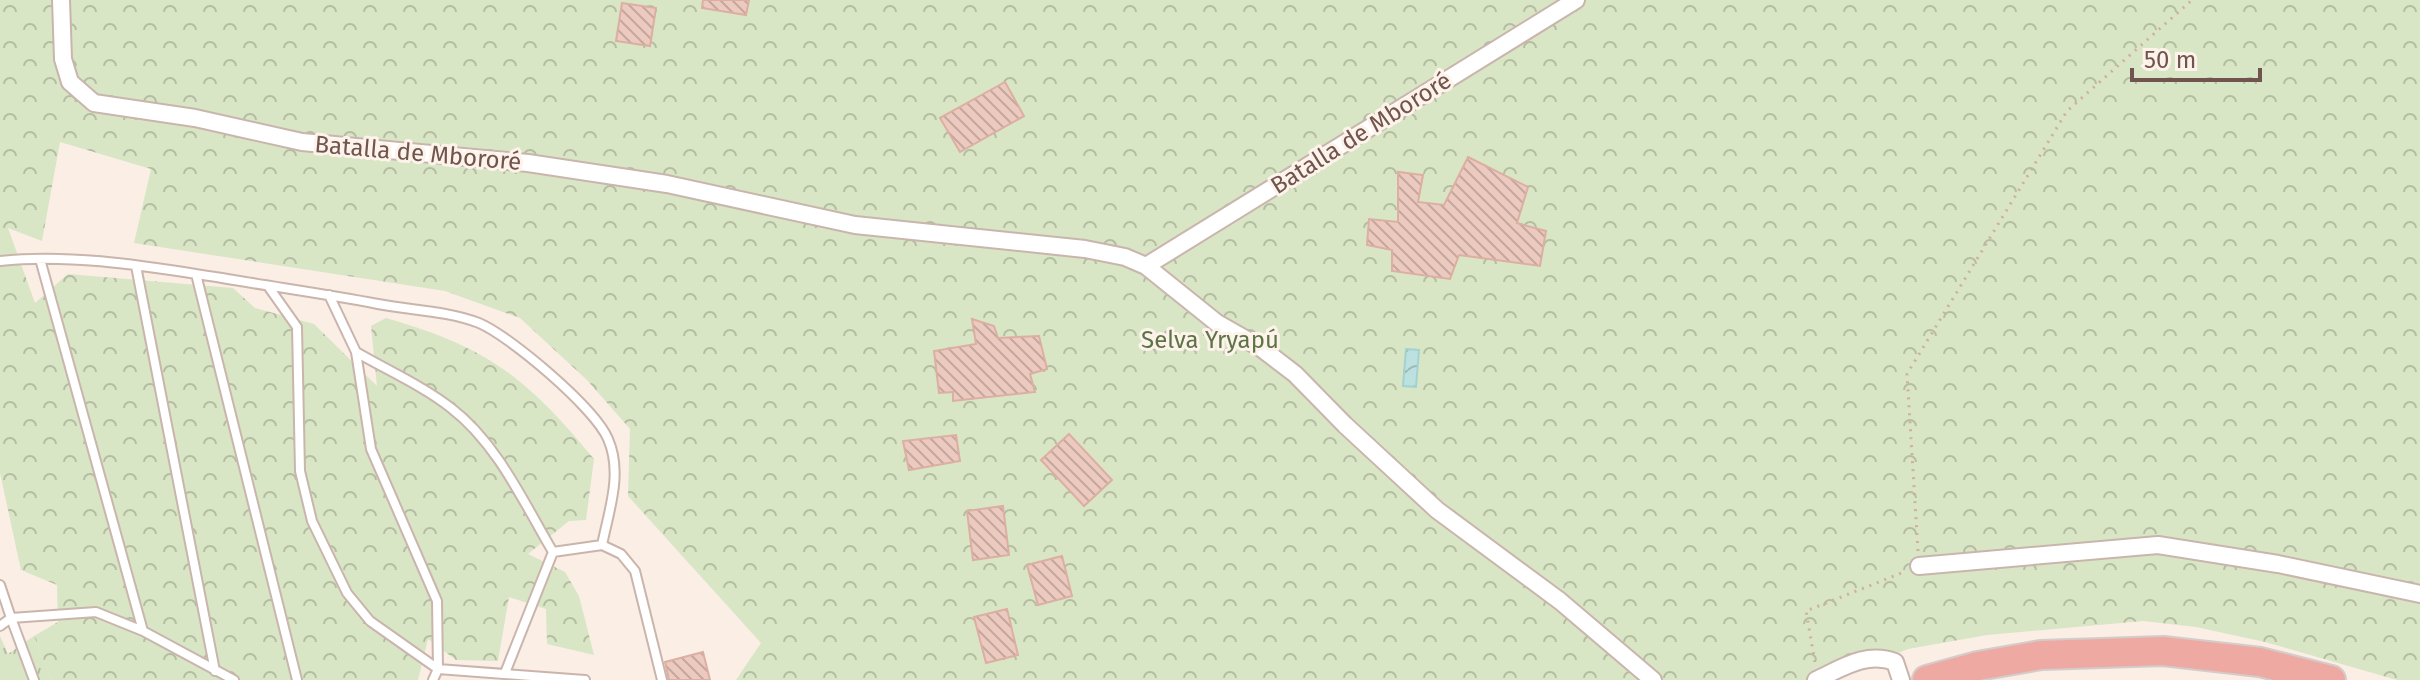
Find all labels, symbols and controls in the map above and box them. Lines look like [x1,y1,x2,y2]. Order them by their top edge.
scale bar [2132,32,2260,82]
text: 50 m [2144,46,2196,74]
street label: Batalla de Mbororé [1266,66,1456,200]
street label: Batalla de Mbororé [314,130,522,176]
park label: Selva Yryapú [1141,326,1279,354]

